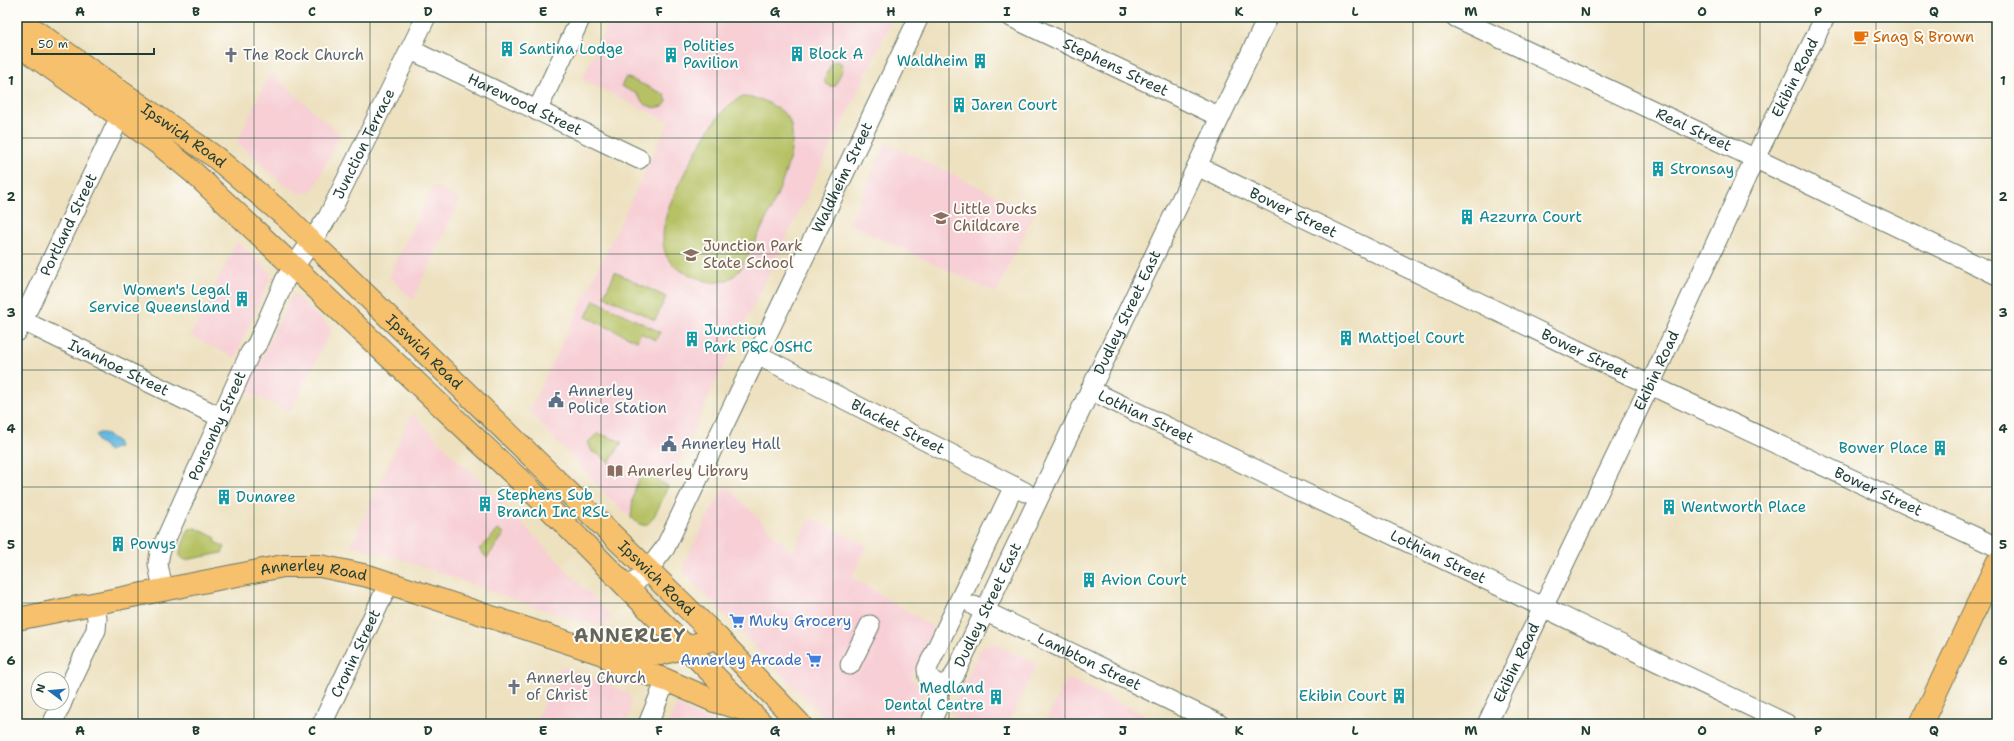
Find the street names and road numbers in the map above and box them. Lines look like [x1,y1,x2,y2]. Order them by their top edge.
street label: Stephens Street [1060,33,1172,101]
street label: Ekibin Road [1767,34,1823,121]
street label: Harewood Street [464,69,585,140]
street label: Junction Terrace [328,85,399,203]
street label: Ipswich Road [137,99,231,173]
street label: Real Street [1653,103,1735,156]
street label: Waldheim Street [807,119,877,236]
street label: Portland Street [35,170,102,279]
street label: Bower Street [1246,183,1341,242]
street label: Dudley Street East [1089,247,1165,378]
street label: Ipswich Road [382,310,467,394]
street label: Bower Street [1538,324,1632,383]
street label: Ekibin Road [1629,327,1684,414]
street label: Ivanhoe Street [65,335,172,401]
street label: Ponsonby Street [183,368,251,484]
street label: Lothian Street [1095,385,1197,448]
street label: Blacket Street [848,394,948,459]
street label: Bower Street [1831,462,1926,521]
street label: Lothian Street [1387,525,1489,588]
street label: Ipswich Road [614,536,699,620]
street label: Dudley Street East [950,539,1026,671]
street label: Annerley Road [258,555,369,586]
street label: Cronin Street [326,606,385,701]
street label: Ekibin Road [1489,619,1544,706]
street label: Lambton Street [1034,628,1144,695]

